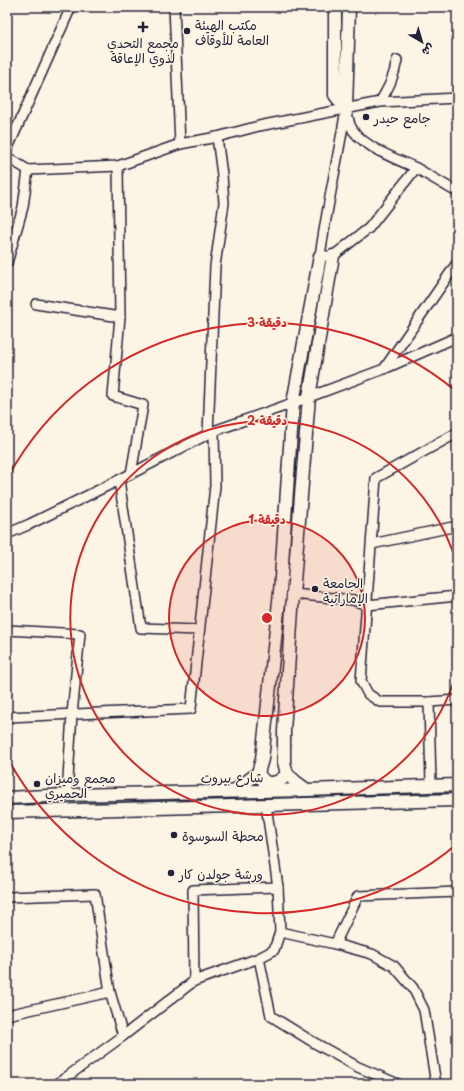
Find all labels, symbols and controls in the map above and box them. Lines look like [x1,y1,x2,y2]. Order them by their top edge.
place label: مكتب الهيئة العامة للأوقاف [195,15,269,49]
marker: مجمع التحدي لذوي الإعاقة [137,21,149,33]
north arrow [402,22,442,62]
marker: مكتب الهيئة العامة للأوقاف [182,26,192,36]
place label: مجمع التحدي لذوي الإعاقة [107,33,179,68]
text: ش [418,40,438,61]
place label: جامع حيدر [373,108,431,129]
marker: جامع حيدر [361,112,371,122]
text: 3 دقيقة [247,313,287,331]
text: 2 دقيقة [247,411,287,429]
text: 1 دقيقة [248,510,286,528]
place label: الجامعة الإماراتية [323,573,368,607]
marker: الجامعة الإماراتية [310,584,320,594]
centre of rings [260,611,274,625]
street label: شارع بيروت [200,767,264,788]
place label: مجمع وميزان الحميري [45,768,116,803]
marker: مجمع وميزان الحميري [32,779,42,789]
place label: محطة السوسوة [182,826,264,845]
marker: محطة السوسوة [169,830,179,840]
place label: ورشة جولدن كار [178,864,263,883]
marker: ورشة جولدن كار [166,868,176,878]

